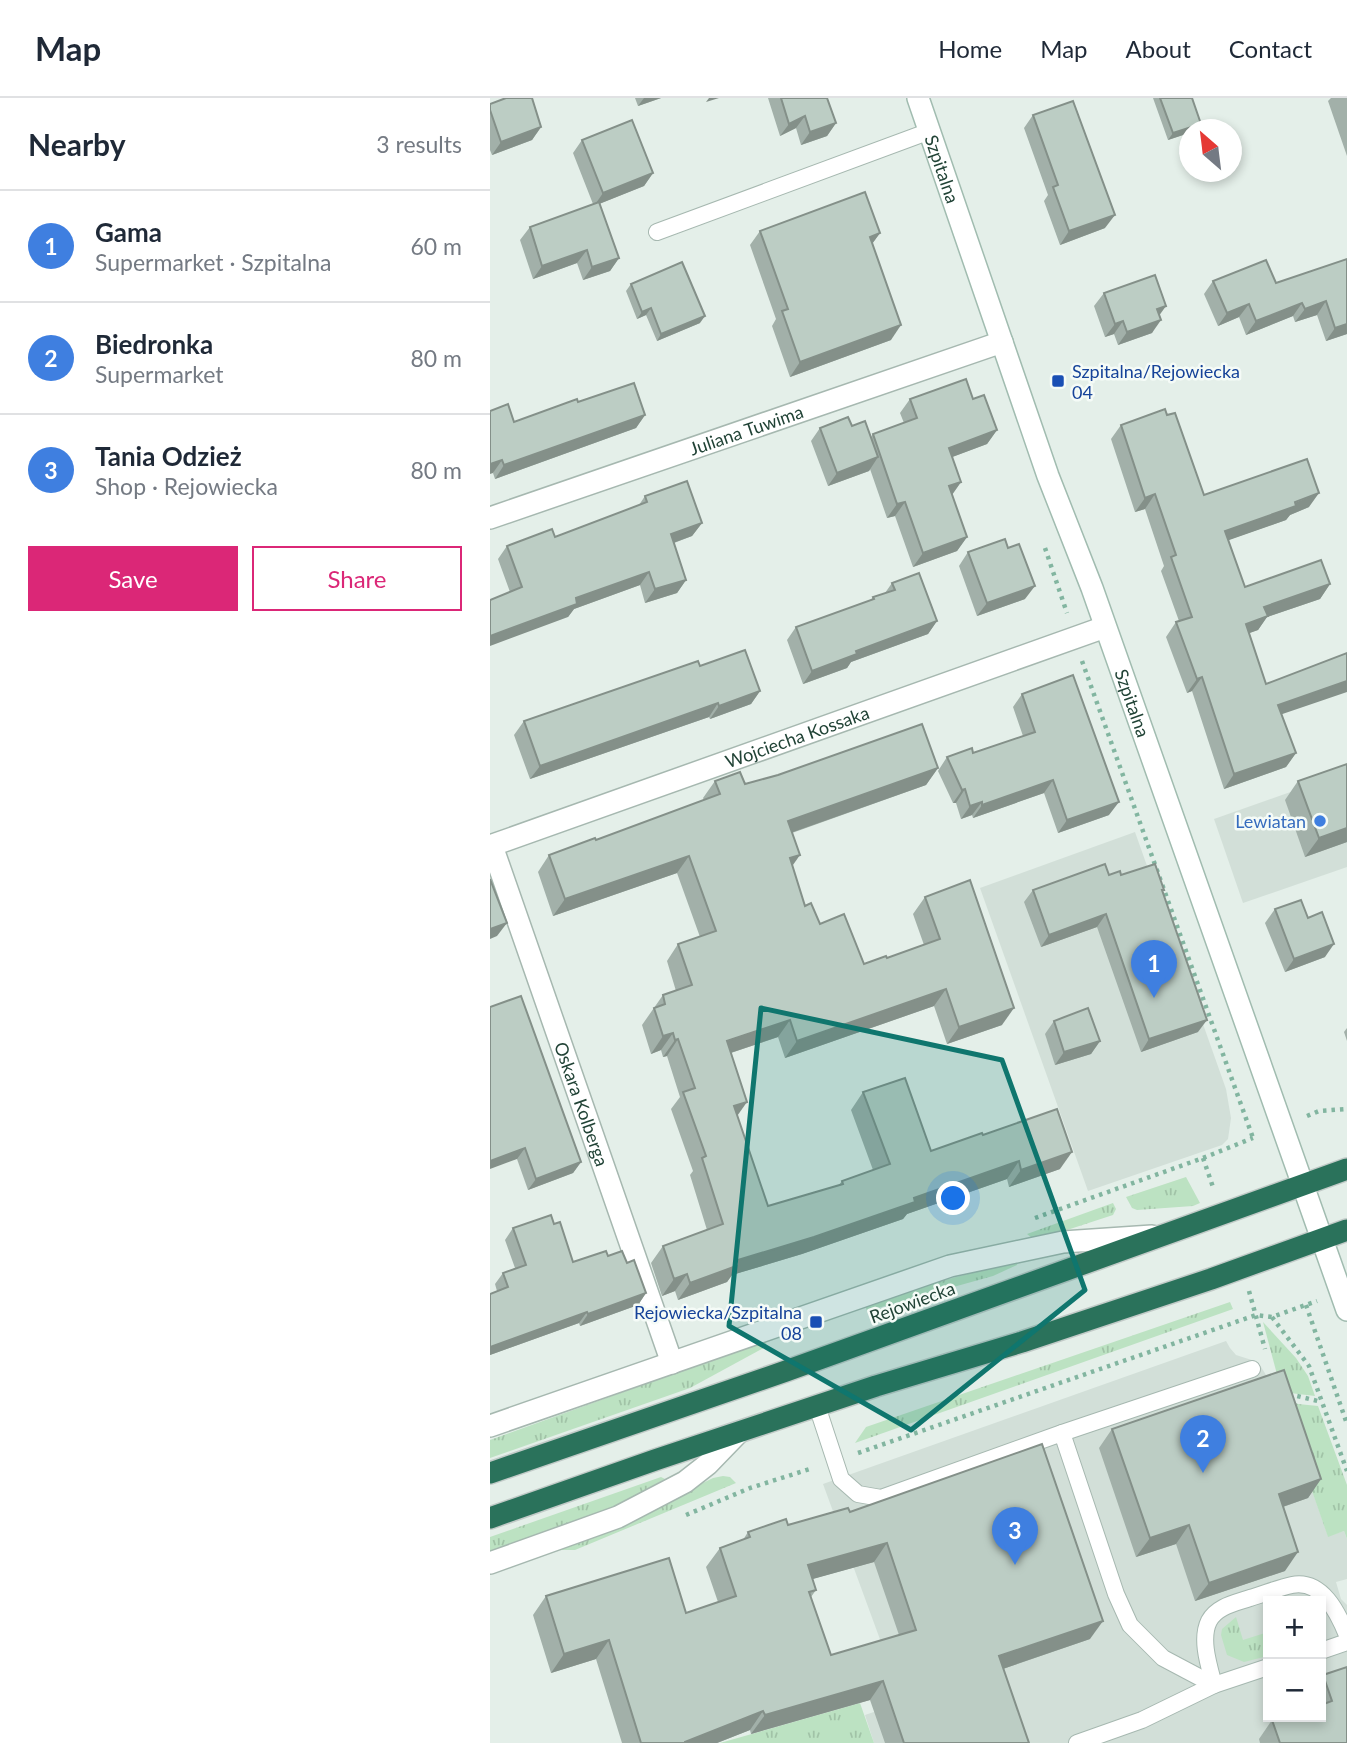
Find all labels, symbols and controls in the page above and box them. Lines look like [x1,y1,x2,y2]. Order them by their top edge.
text: Map [35,28,101,68]
text: Home [938,34,1002,63]
text: Map [1040,34,1088,63]
text: About [1126,34,1191,63]
text: Contact [1229,34,1312,63]
north arrow [1179,119,1242,182]
text: Nearby [28,126,126,162]
text: 3 results [376,130,462,158]
street label: Szpitalna [920,132,964,206]
text: Gama [95,216,162,248]
text: 1 [44,232,58,260]
text: 60 m [411,232,462,260]
text: Supermarket · Szpitalna [95,248,332,276]
text: Biedronka [95,328,213,360]
text: 2 [44,344,58,372]
text: 80 m [411,344,462,372]
text: Supermarket [95,360,224,388]
place label: Szpitalna/Rejowiecka 04 [1072,360,1240,403]
marker: Szpitalna/Rejowiecka 04 [1050,373,1066,389]
street label: Juliana Tuwima [686,400,806,460]
text: Tania Odzież [95,440,242,472]
text: 3 [44,456,58,484]
text: 80 m [411,456,462,484]
text: Shop · Rejowiecka [95,472,278,500]
button: Save [28,546,238,611]
button: Share [252,546,462,611]
street label: Szpitalna [1110,666,1155,740]
street label: Wojciecha Kossaka [722,701,872,772]
place label: Lewiatan [1235,810,1306,832]
marker: Lewiatan [1312,813,1328,829]
pin: 1 [1131,940,1177,998]
street label: Oskara Kolberga [550,1039,614,1169]
your location [936,1181,970,1215]
street label: Rejowiecka [866,1276,958,1328]
place label: Rejowiecka/Szpitalna 08 [634,1301,802,1344]
marker: Rejowiecka/Szpitalna 08 [808,1314,824,1330]
pin: 2 [1180,1415,1226,1473]
pin: 3 [992,1507,1038,1565]
map controls [1263,1596,1326,1722]
button: + [1263,1596,1326,1659]
button: − [1263,1659,1326,1722]

